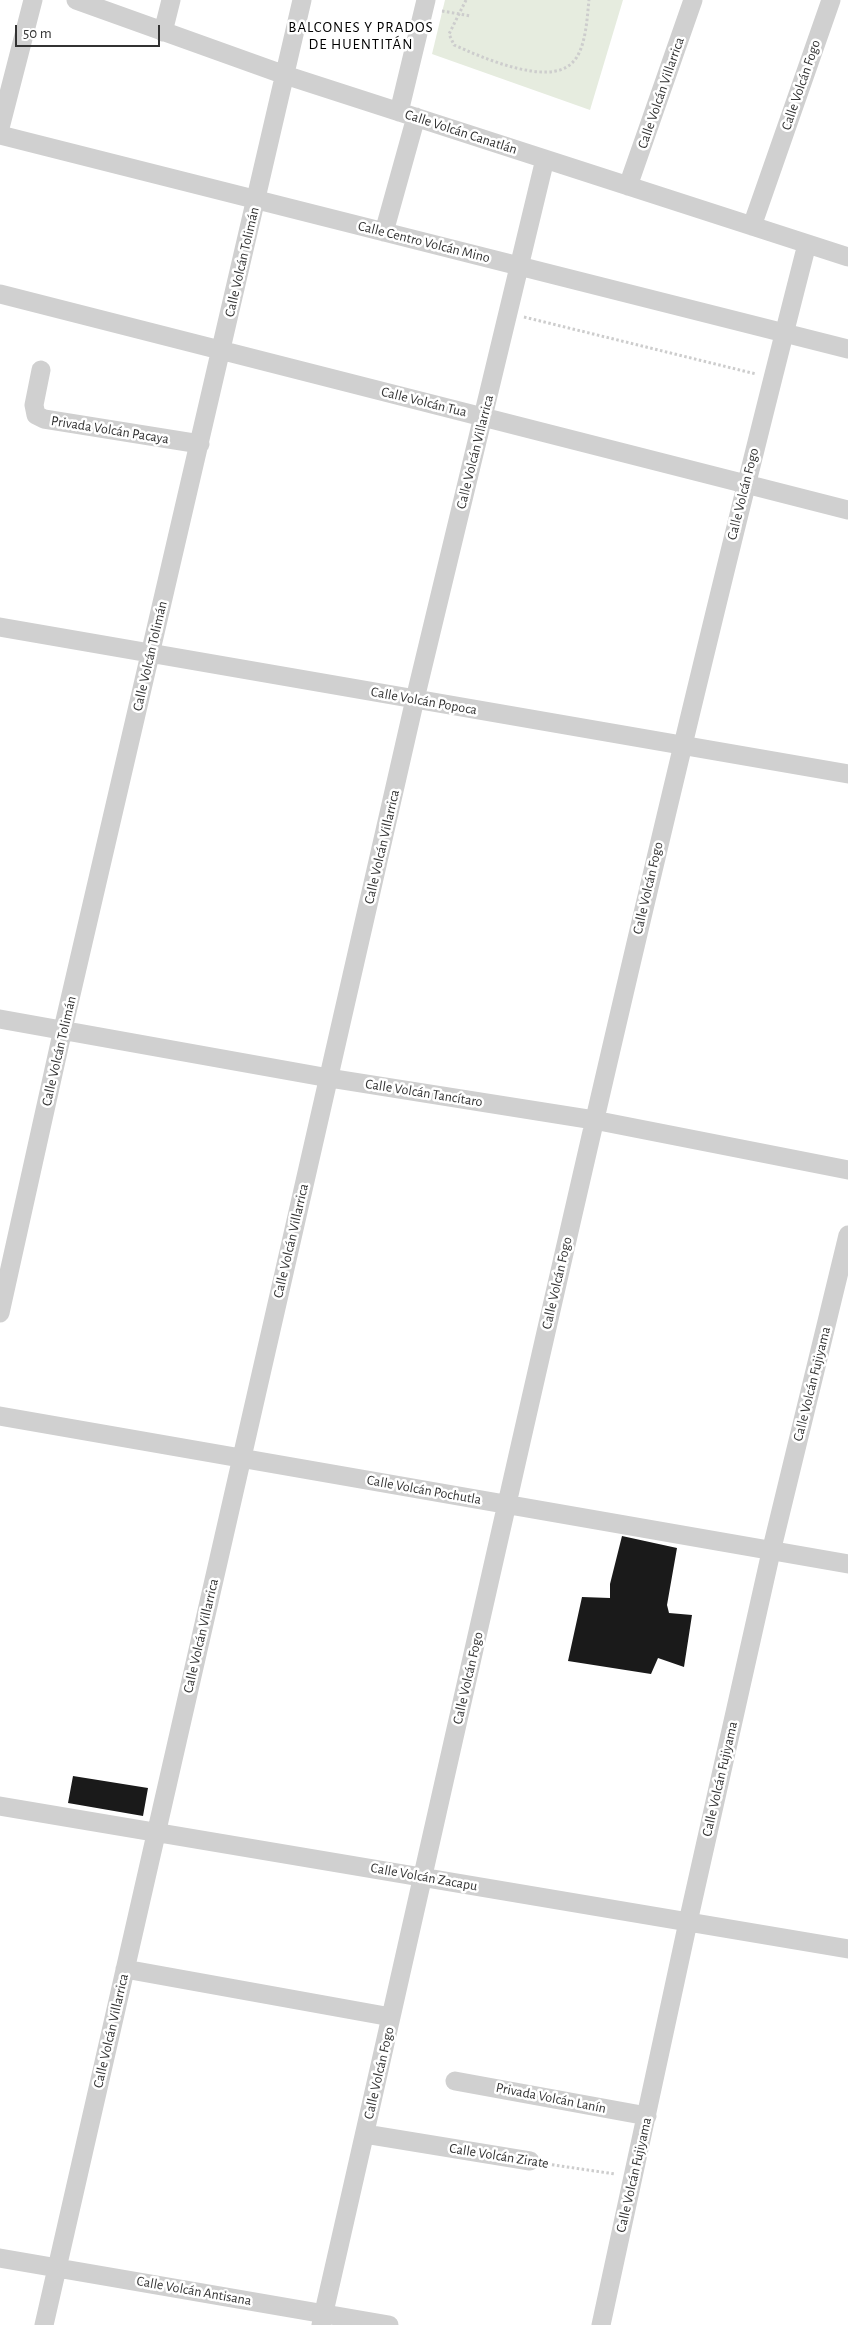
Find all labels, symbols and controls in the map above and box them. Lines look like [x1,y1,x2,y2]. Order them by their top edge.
scale bar [18,15,162,47]
district label: BALCONES Y PRADOS DE HUENTITÁN [286,18,436,53]
text: 50 m [23,26,52,41]
street label: Calle Volcán Villarrica [634,35,688,151]
street label: Calle Volcán Fogo [778,38,824,132]
street label: Calle Volcán Canatlán [403,106,519,158]
street label: Calle Volcán Tolimán [221,205,263,319]
street label: Calle Centro Volcán Mino [356,217,492,267]
street label: Calle Volcán Tua [379,383,469,421]
street label: Calle Volcán Villarrica [453,393,497,511]
street label: Privada Volcán Pacaya [50,412,170,448]
street label: Calle Volcán Fogo [723,446,763,542]
street label: Calle Volcán Tolimán [129,599,171,713]
street label: Calle Volcán Popoca [370,683,478,719]
street label: Calle Volcán Villarrica [361,788,403,906]
street label: Calle Volcán Fogo [629,840,667,936]
street label: Calle Volcán Tolimán [38,994,80,1108]
street label: Calle Volcán Tancítaro [364,1075,484,1111]
street label: Calle Volcán Villarrica [270,1182,312,1300]
street label: Calle Volcán Fogo [538,1235,576,1331]
street label: Calle Volcán Fujiyama [790,1325,834,1443]
street label: Calle Volcán Pochutla [365,1472,483,1508]
street label: Calle Volcán Villarrica [180,1577,222,1695]
street label: Calle Volcán Fogo [449,1630,487,1726]
street label: Calle Volcán Fujiyama [699,1720,741,1838]
street label: Calle Volcán Zacapu [369,1859,479,1895]
street label: Calle Volcán Villarrica [90,1972,132,2090]
street label: Calle Volcán Fogo [360,2025,398,2121]
street label: Privada Volcán Lanín [494,2079,608,2117]
street label: Calle Volcán Fujiyama [613,2116,655,2234]
street label: Calle Volcán Zirate [448,2140,550,2172]
street label: Calle Volcán Antisana [135,2273,253,2309]

